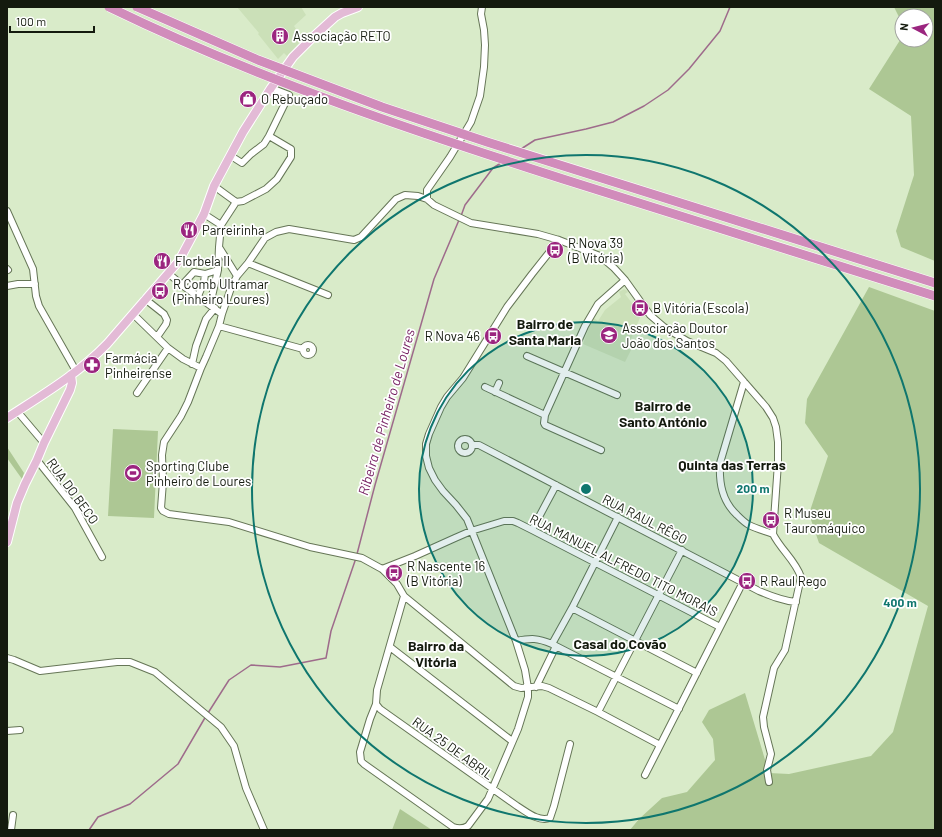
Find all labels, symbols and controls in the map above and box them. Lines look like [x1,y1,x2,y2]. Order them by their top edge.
scale bar [10,8,94,34]
north arrow [894,8,934,48]
text: 100 m [16,14,46,28]
text: N [897,22,910,31]
building icon: Associação RETO [270,26,290,46]
place label: Associação RETO [293,28,391,44]
shop icon: O Rebuçado [238,89,258,109]
place label: O Rebuçado [261,91,328,107]
restaurant icon: Parreirinha [179,220,199,240]
place label: Parreirinha [202,222,265,238]
place label: R Nova 39 (B Vitória) [567,235,623,266]
bus stop icon: R Nova 39 (B Vitória) [545,240,565,260]
restaurant icon: Florbela II [152,251,172,271]
place label: Florbela II [175,253,230,269]
place label: R Comb Ultramar (Pinheiro Loures) [172,276,269,307]
bus stop icon: R Comb Ultramar (Pinheiro Loures) [150,281,170,301]
bus stop icon: B Vitória (Escola) [630,298,650,318]
place label: B Vitória (Escola) [653,300,748,316]
district label: Bairro de Santa Maria [509,315,581,348]
place label: Associação Doutor João dos Santos [622,320,728,351]
school or university icon: Associação Doutor João dos Santos [599,325,619,345]
bus stop icon: R Nova 46 [483,326,503,346]
water label: Ribeira de Pinheiro de Loures [354,327,418,497]
place label: R Nova 46 [425,328,480,344]
place label: Farmácia Pinheirense [105,350,172,381]
pharmacy icon: Farmácia Pinheirense [82,355,102,375]
district label: Bairro de Santo António [619,397,707,430]
street label: RUA DO BECO [44,455,102,527]
district label: Quinta das Terras [678,456,786,473]
place label: Sporting Clube Pinheiro de Loures [146,458,251,489]
sports icon: Sporting Clube Pinheiro de Loures [123,463,143,483]
text: 200 m [737,481,769,495]
centre of rings [579,482,593,496]
street label: RUA RAUL RÊGO [600,491,690,547]
place label: R Museu Tauromáquico [784,505,865,536]
street label: RUA MANUEL ALFREDO TITO MORAIS [527,510,721,620]
bus stop icon: R Museu Tauromáquico [761,510,781,530]
place label: R Nascente 16 (B Vitória) [406,558,486,589]
bus stop icon: R Nascente 16 (B Vitória) [384,563,404,583]
bus stop icon: R Raul Rego [737,571,757,591]
place label: R Raul Rego [760,573,827,589]
text: 400 m [883,595,917,609]
district label: Casal do Covão [574,635,667,652]
district label: Bairro da Vitória [408,637,464,670]
street label: RUA 25 DE ABRIL [409,713,497,783]

